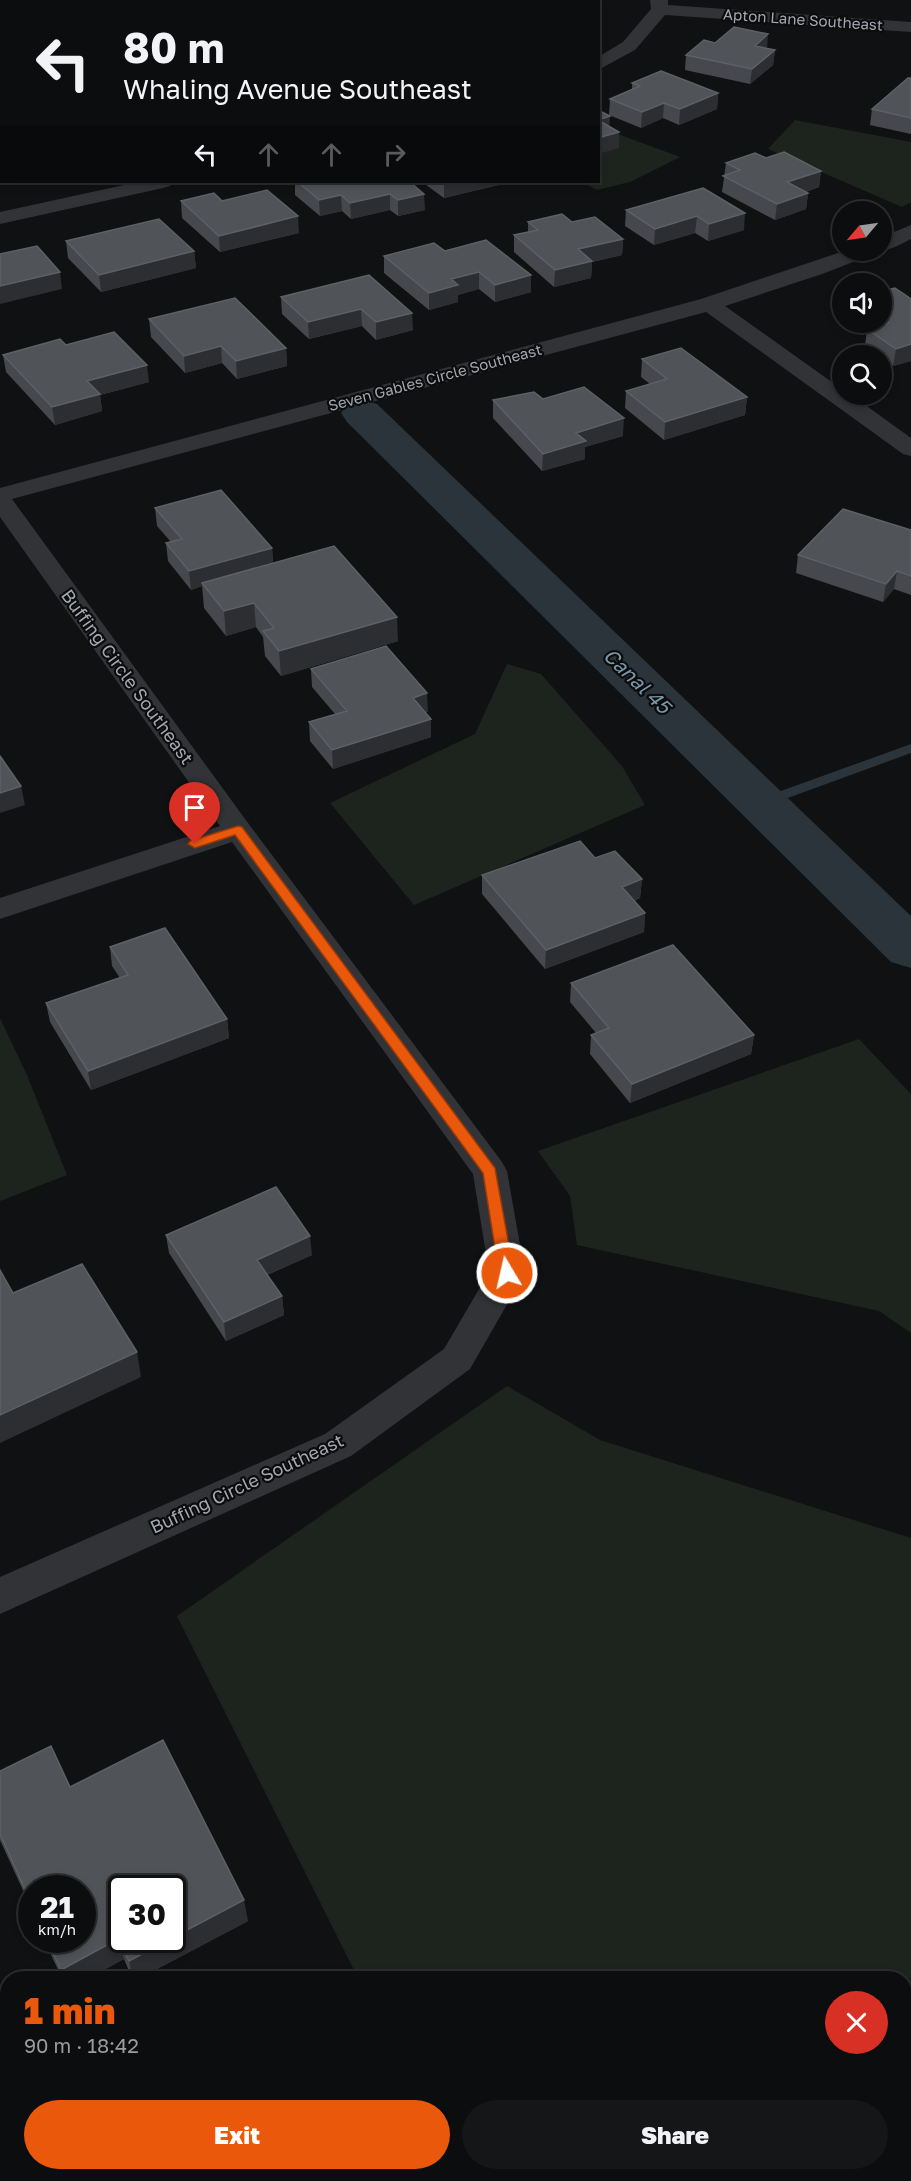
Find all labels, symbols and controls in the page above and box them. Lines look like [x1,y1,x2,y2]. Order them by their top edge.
street label: Apton Lane Southeast [723,4,884,34]
text: 80 m [123,22,224,72]
icon: left [24,24,102,102]
text: Whaling Avenue Southeast [123,73,472,105]
icon: left [189,138,222,171]
icon: ahead [252,138,285,171]
icon: ahead [315,138,348,171]
icon: right [378,138,411,171]
north arrow [832,201,892,261]
map controls [832,201,892,405]
button: sound [832,273,892,333]
street label: Seven Gables Circle Southeast [326,340,543,414]
button: search [832,345,892,405]
street label: Buffing Circle Southeast [57,585,199,768]
water label: Canal 45 [599,643,678,720]
pin [169,782,220,844]
icon: arrive [178,791,211,824]
position arrow [475,1241,539,1305]
street label: Buffing Circle Southeast [146,1429,347,1538]
speed limit sign: 30 [108,1875,186,1953]
text: 21 [40,1889,74,1925]
text: km/h [38,1920,76,1938]
text: 1 min [24,1989,115,2032]
button: close [825,1991,888,2054]
text: 90 m · 18:42 [24,2033,139,2057]
button: Exit [24,2100,450,2169]
button: Share [462,2100,888,2169]

